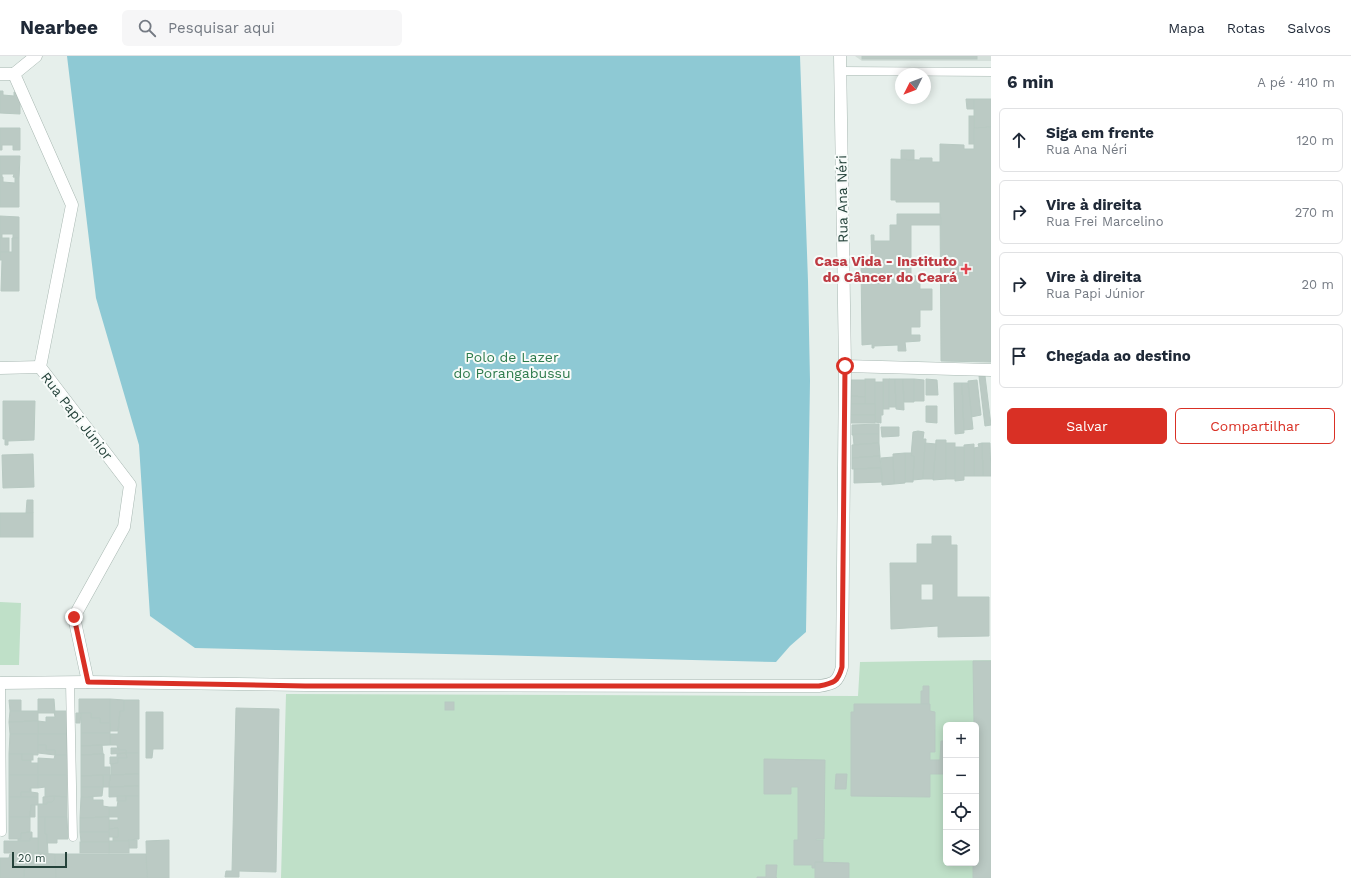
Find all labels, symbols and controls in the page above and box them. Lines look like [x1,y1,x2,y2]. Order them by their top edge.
search box [122,10,402,46]
text: Nearbee [20,16,98,39]
icon: search [136,17,158,39]
text: Pesquisar aqui [168,19,275,37]
text: Mapa [1168,20,1205,36]
text: Rotas [1227,20,1265,36]
text: Salvos [1287,20,1331,36]
north arrow [895,68,931,104]
text: 6 min [1007,72,1054,92]
text: A pé · 410 m [1257,75,1335,90]
text: Siga em frente [1046,124,1154,142]
icon: ahead [1008,129,1030,151]
text: 120 m [1296,133,1334,148]
text: Rua Ana Néri [1046,142,1127,157]
street label: Rua Ana Néri [833,155,851,243]
text: Vire à direita [1046,196,1141,214]
icon: right [1008,201,1030,223]
text: 270 m [1295,205,1334,220]
text: Rua Frei Marcelino [1046,214,1163,229]
place label: Casa Vida - Instituto do Câncer do Ceará [814,253,958,285]
marker: Casa Vida - Instituto do Câncer do Ceará [960,263,972,275]
text: Vire à direita [1046,268,1141,286]
icon: right [1008,273,1030,295]
text: 20 m [1302,277,1334,292]
text: Rua Papi Júnior [1046,286,1145,301]
icon: arrive [1008,345,1030,367]
text: Chegada ao destino [1046,347,1191,365]
park label: Polo de Lazer do Porangabussu [453,349,571,381]
route start [836,357,854,375]
street label: Rua Papi Júnior [38,369,116,463]
button: Salvar [1007,408,1167,444]
button: Compartilhar [1175,408,1335,444]
route end [65,608,83,626]
map controls [943,722,979,866]
button: + [943,722,979,758]
button: − [943,758,979,794]
button: locate [943,794,979,830]
button: layers [943,830,979,866]
scale bar [12,850,67,869]
text: 20 m [18,852,46,865]

